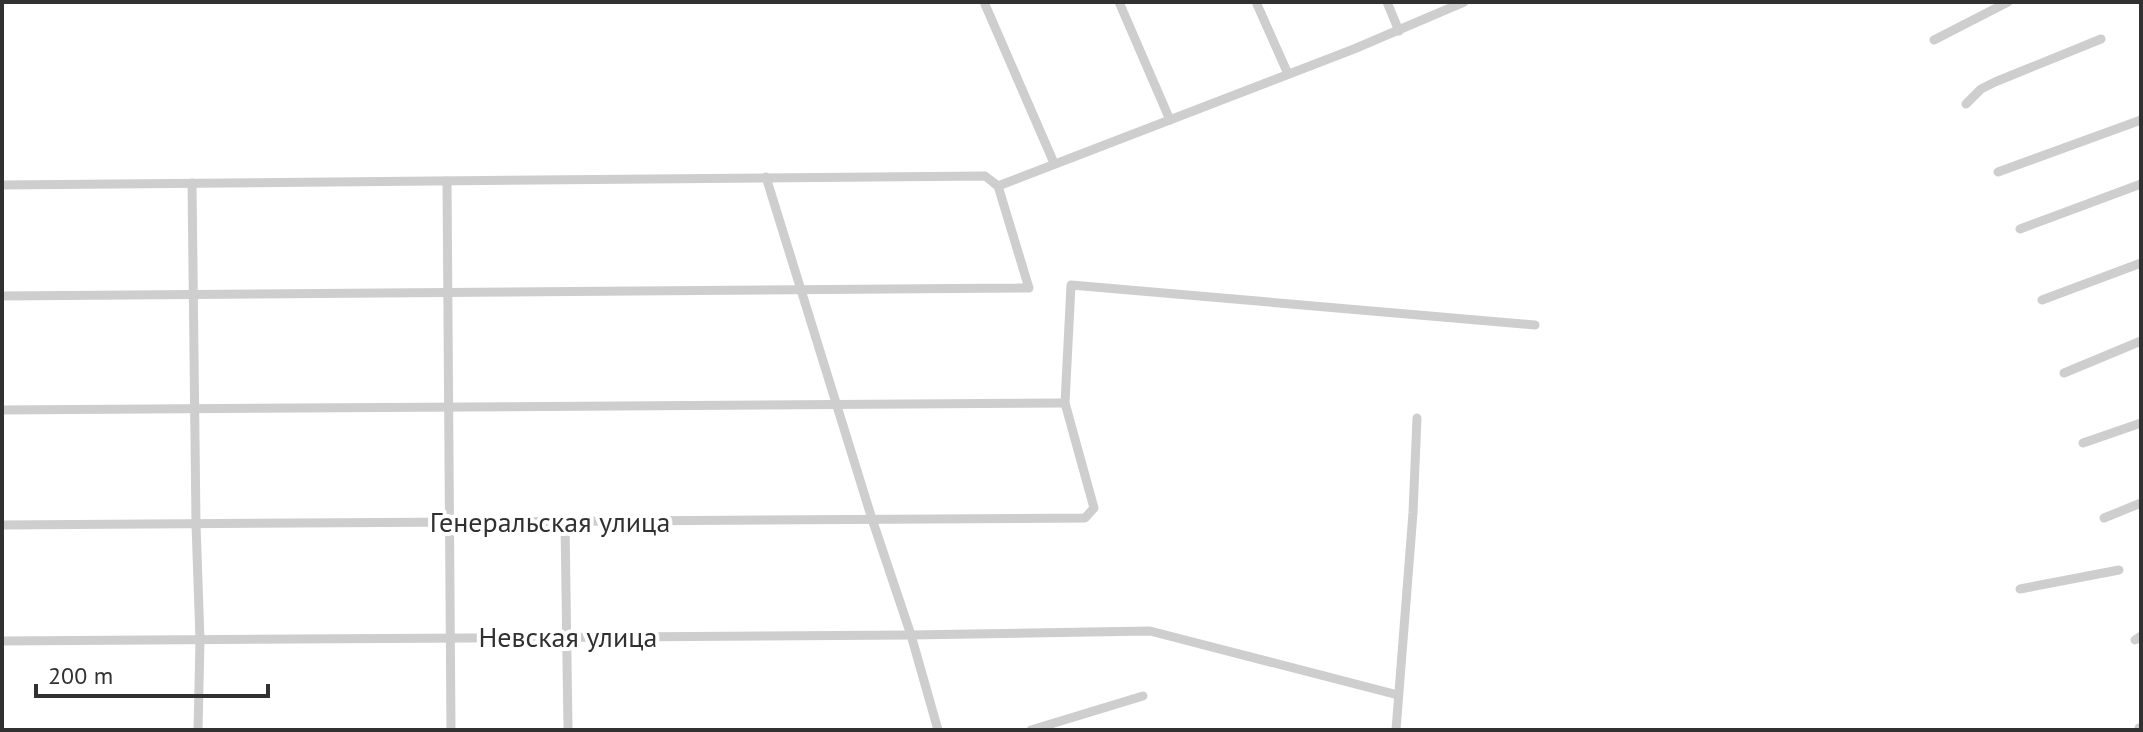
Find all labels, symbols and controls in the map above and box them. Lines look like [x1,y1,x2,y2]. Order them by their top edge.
street label: Генеральская улица [430,503,670,540]
street label: Невская улица [479,618,657,655]
scale bar [36,648,268,698]
text: 200 m [48,660,113,691]

